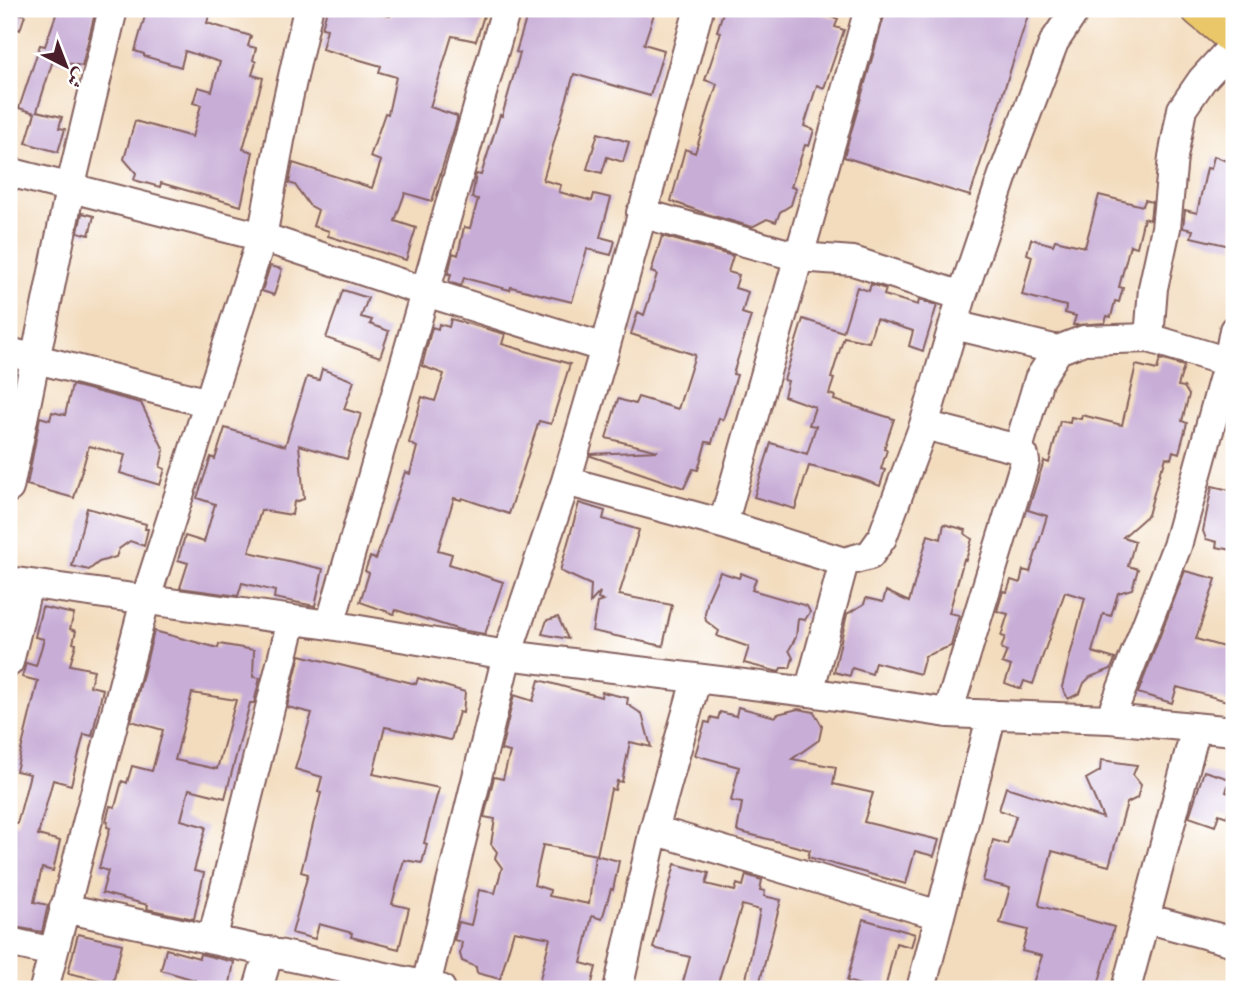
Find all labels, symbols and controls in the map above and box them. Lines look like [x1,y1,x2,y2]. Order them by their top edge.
north arrow [32,32,102,102]
text: ش [62,63,91,92]

